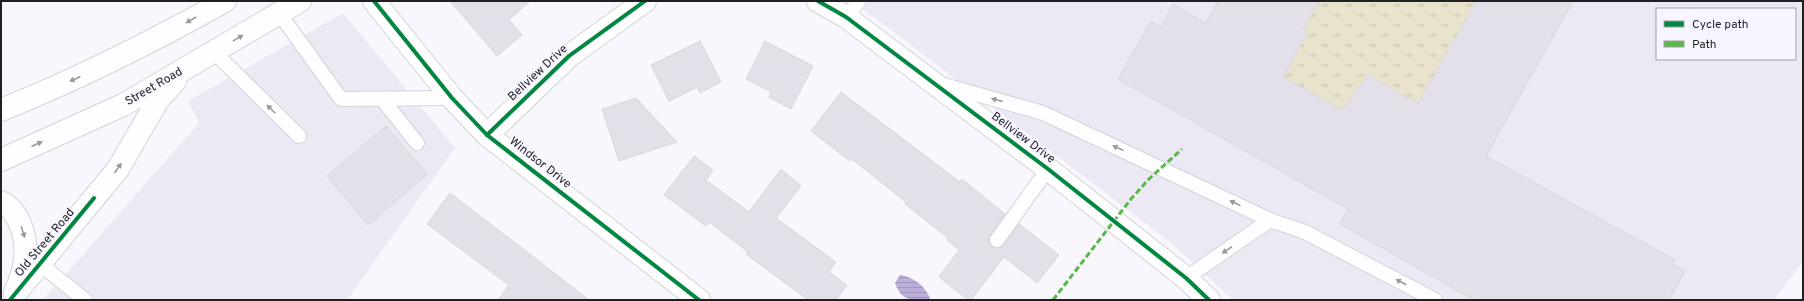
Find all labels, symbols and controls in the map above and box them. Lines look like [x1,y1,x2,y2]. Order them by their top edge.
legend [1656,8,1796,60]
one-way arrow [185,17,197,24]
text: Cycle path [1692,17,1749,33]
one-way arrow [232,34,244,41]
text: Path [1692,37,1717,53]
street label: Bellview Drive [505,41,571,105]
street label: Street Road [122,64,186,110]
one-way arrow [69,76,81,82]
one-way arrow [991,97,1003,103]
one-way arrow [266,104,276,114]
street label: Bellview Drive [988,109,1058,167]
street label: Windsor Drive [506,134,574,192]
one-way arrow [31,141,42,147]
one-way arrow [1112,145,1123,151]
one-way arrow [115,162,122,173]
one-way arrow [1230,200,1241,206]
street label: Old Street Road [12,205,78,281]
one-way arrow [20,227,26,239]
one-way arrow [1221,246,1232,254]
one-way arrow [1395,279,1406,285]

